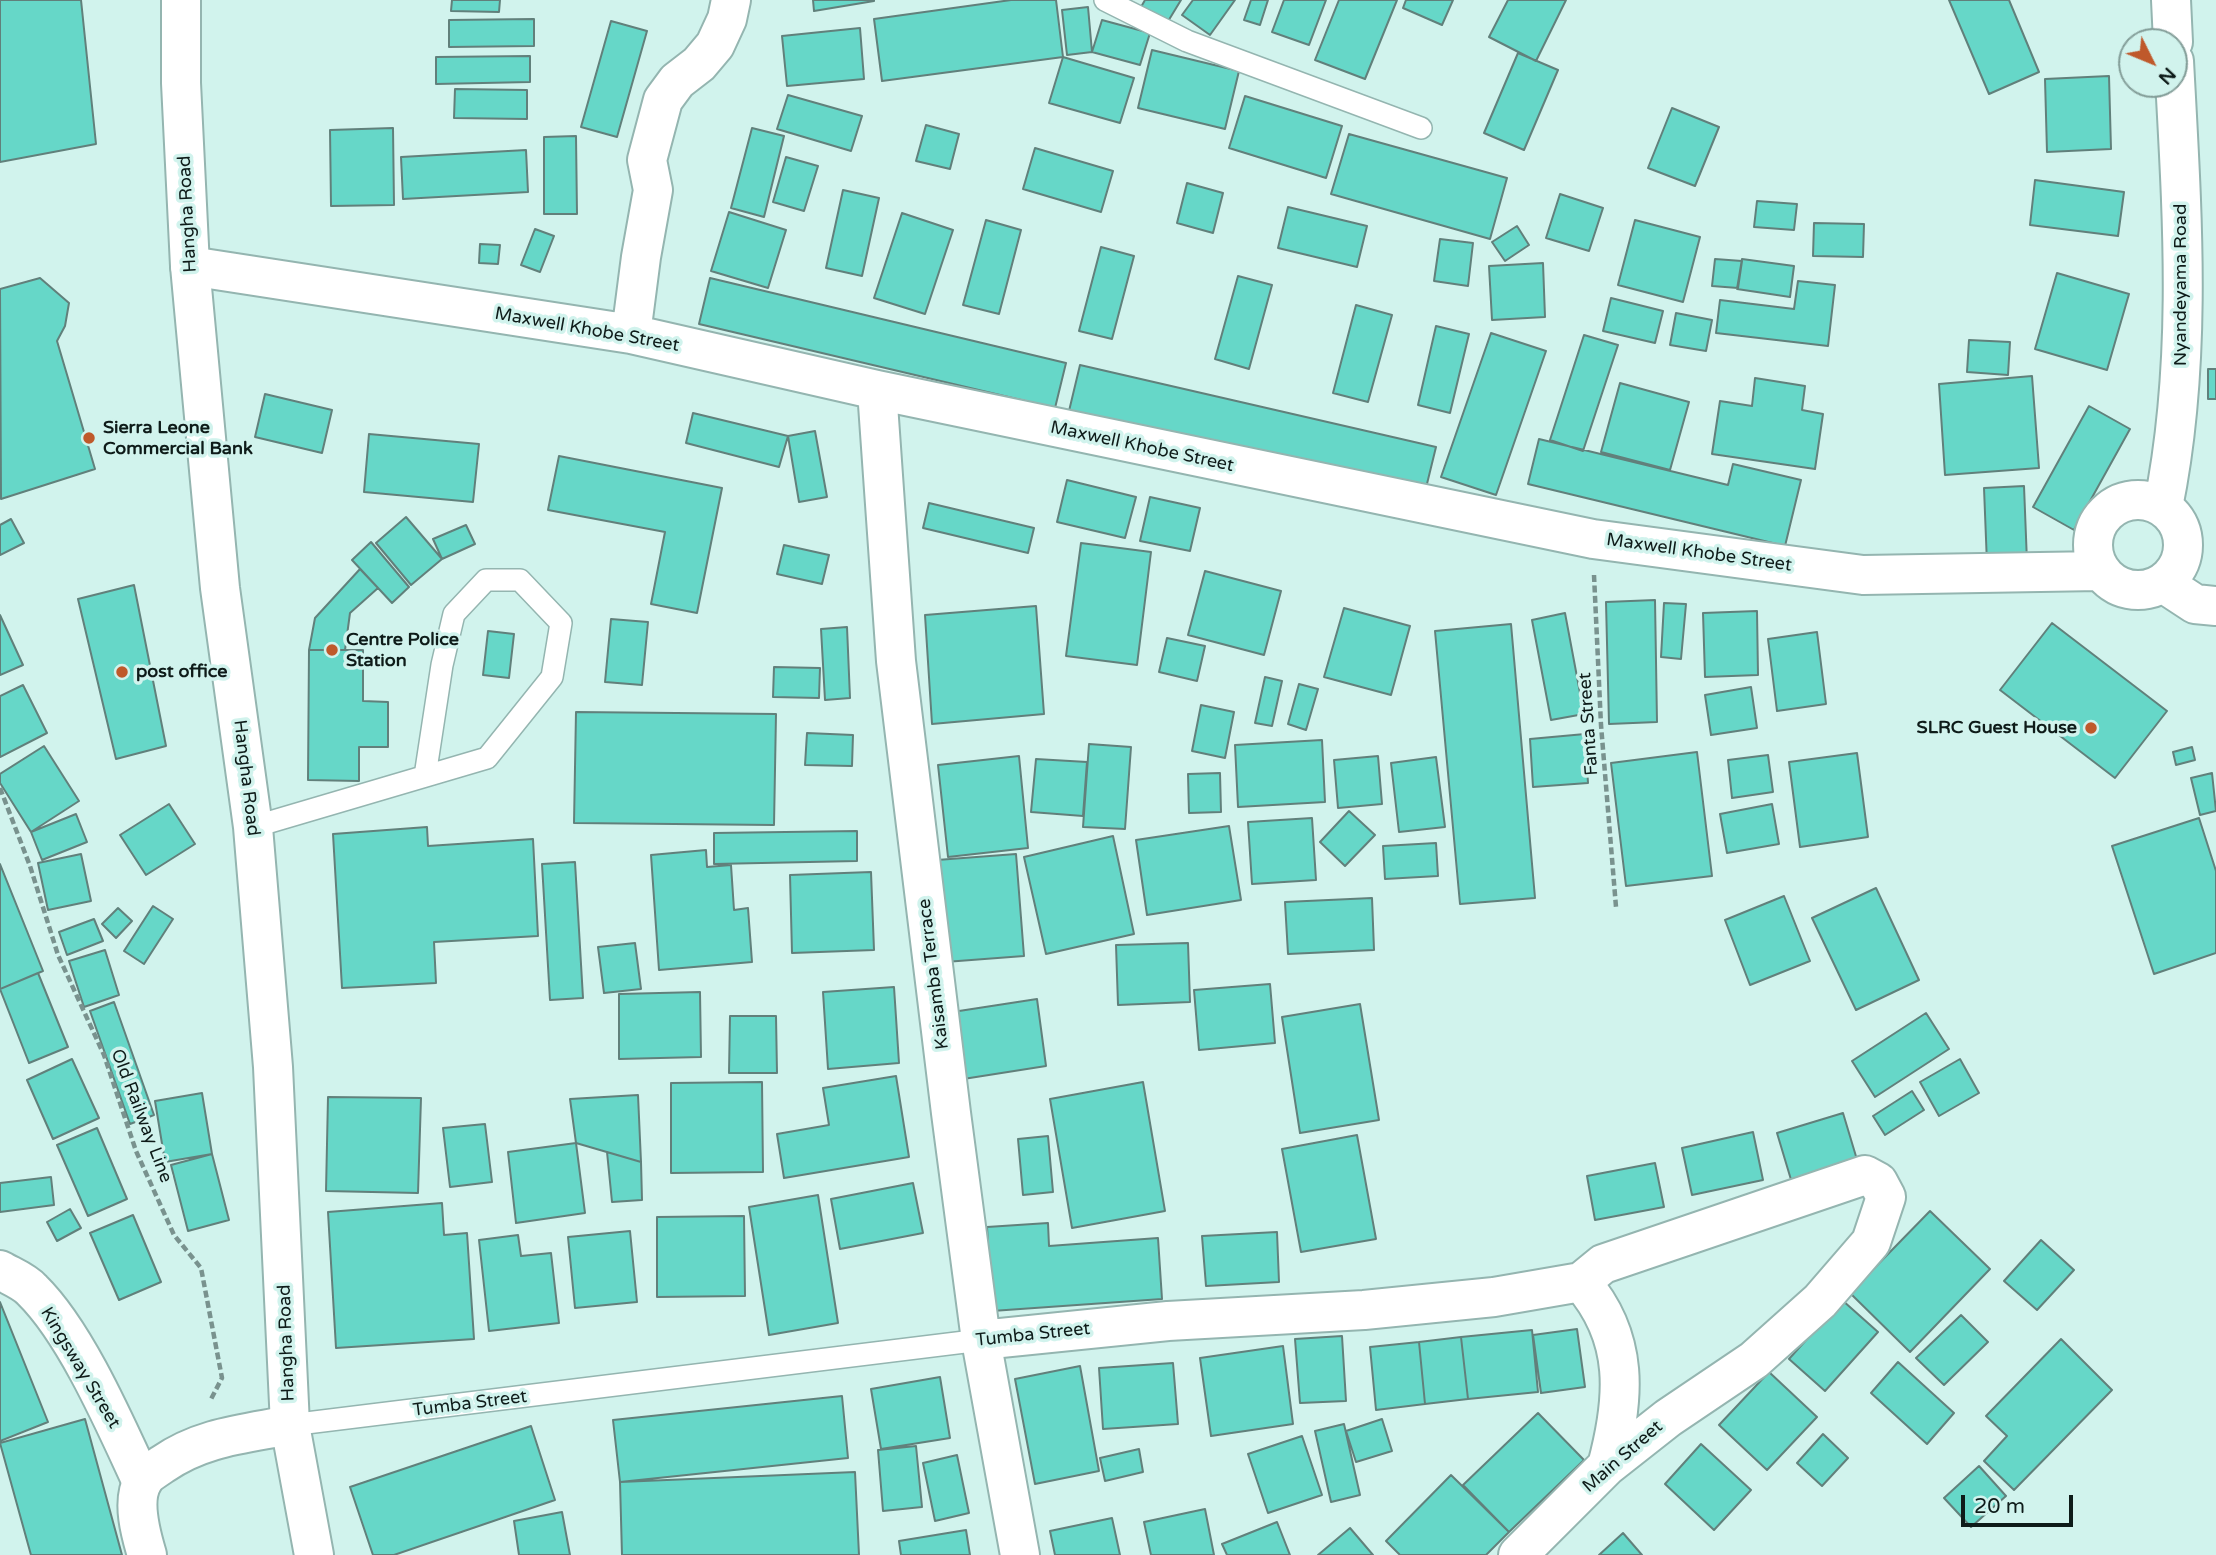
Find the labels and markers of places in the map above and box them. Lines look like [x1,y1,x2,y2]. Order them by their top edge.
place label: Sierra Leone Commercial Bank [103,417,253,460]
marker: Sierra Leone Commercial Bank [81,430,97,446]
place label: Centre Police Station [346,629,459,672]
marker: Centre Police Station [324,642,340,658]
place label: post office [136,661,228,683]
marker: post office [114,664,130,680]
place label: SLRC Guest House [1917,717,2077,739]
marker: SLRC Guest House [2083,720,2099,736]

